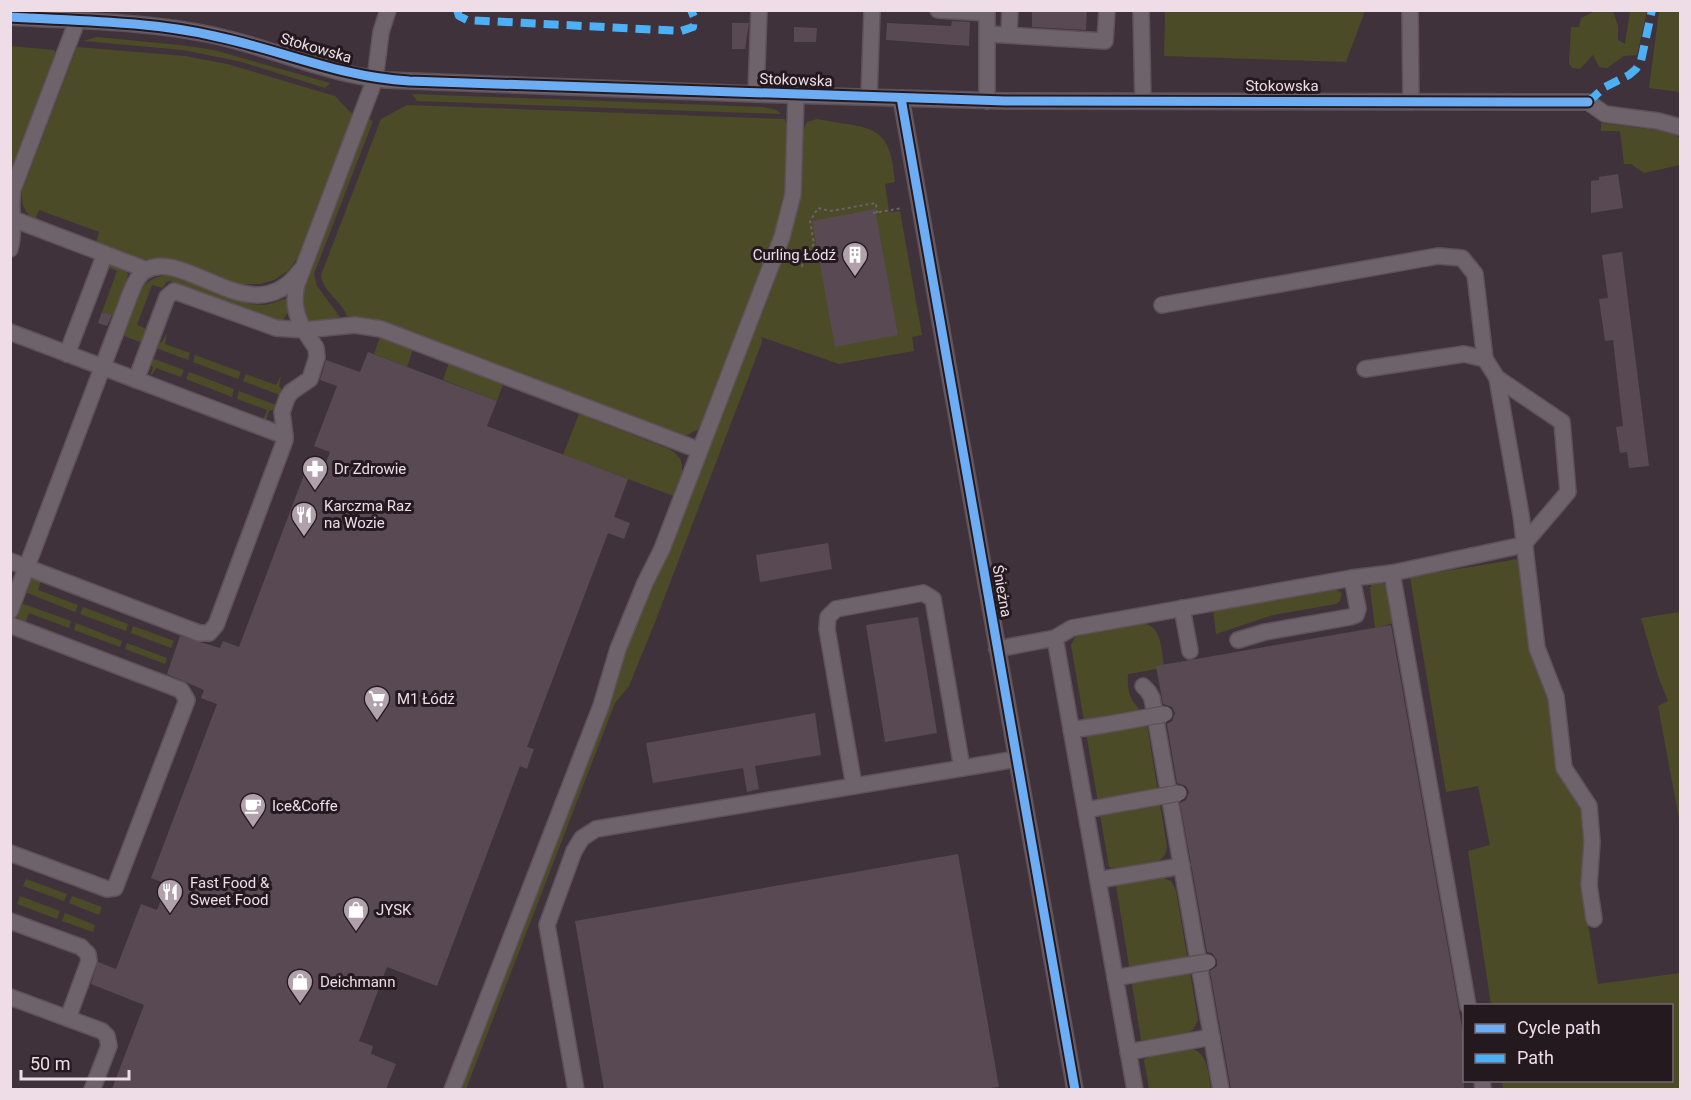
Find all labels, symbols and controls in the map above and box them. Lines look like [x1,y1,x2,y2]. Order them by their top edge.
street label: Stokowska [278,29,354,67]
street label: Stokowska [759,70,833,90]
street label: Stokowska [1245,77,1319,95]
building icon: Curling Łódź [840,240,870,278]
place label: Curling Łódź [753,246,836,264]
pharmacy icon: Dr Zdrowie [300,454,330,492]
place label: Dr Zdrowie [334,460,406,478]
place label: Karczma Raz na Wozie [324,497,412,532]
restaurant icon: Karczma Raz na Wozie [289,500,319,538]
street label: Śnieżna [989,563,1015,619]
supermarket icon: M1 Łódź [362,684,392,722]
place label: M1 Łódź [397,690,455,708]
cafe icon: Ice&Coffe [238,791,268,829]
place label: Ice&Coffe [272,797,338,815]
place label: Fast Food & Sweet Food [190,874,270,909]
restaurant icon: Fast Food & Sweet Food [155,877,185,915]
shop icon: JYSK [341,895,371,933]
place label: JYSK [376,901,412,919]
shop icon: Deichmann [285,967,315,1005]
place label: Deichmann [320,973,395,991]
legend [1463,1004,1673,1082]
text: Cycle path [1517,1017,1601,1038]
scale bar [21,1043,129,1081]
text: Path [1517,1047,1554,1068]
text: 50 m [30,1053,70,1074]

